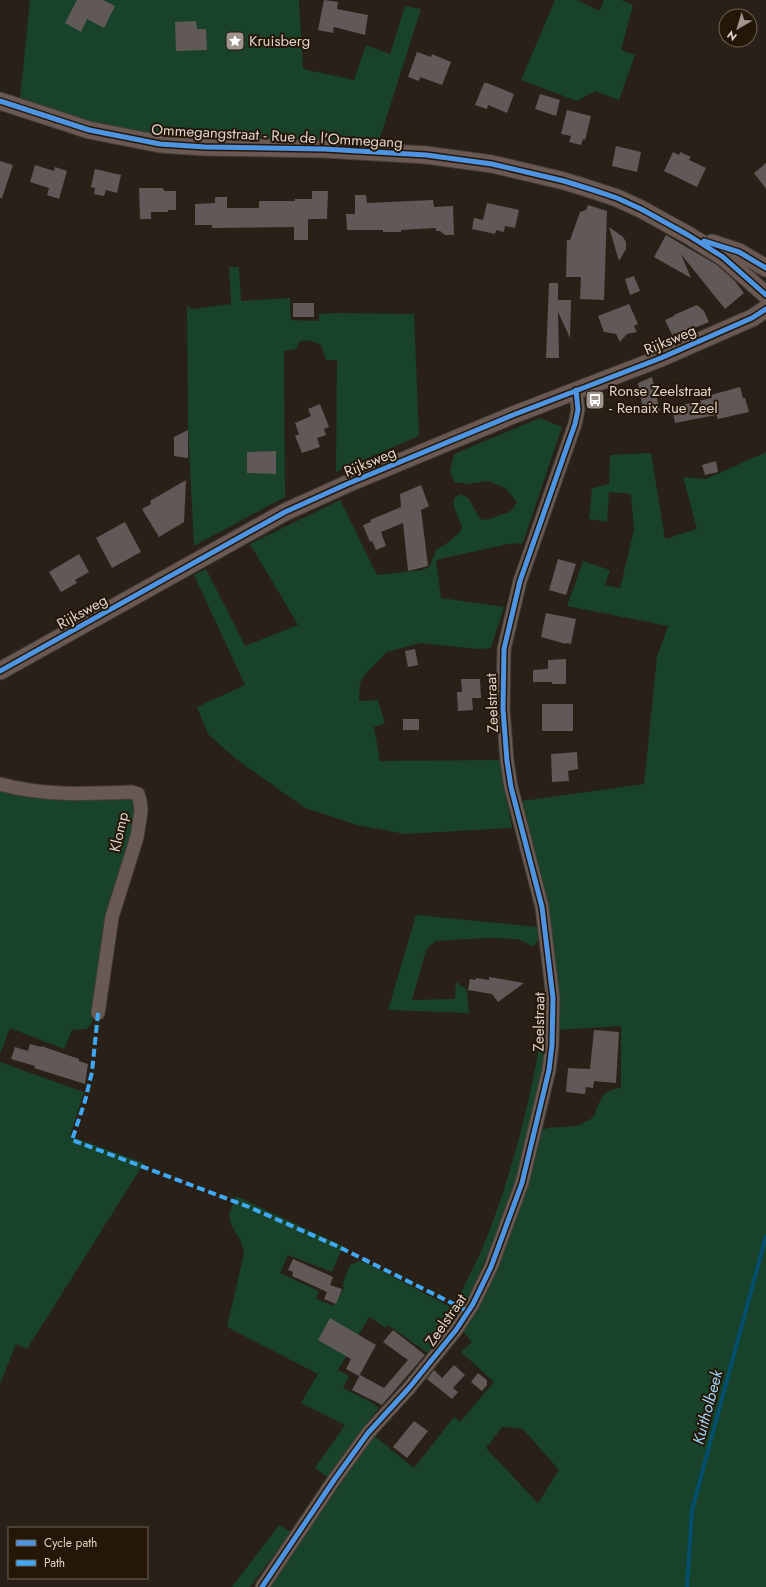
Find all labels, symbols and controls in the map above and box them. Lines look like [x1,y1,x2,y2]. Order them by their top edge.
north arrow [718,8,758,48]
text: N [723,27,740,45]
place icon: Kruisberg [224,30,246,52]
place label: Kruisberg [249,30,310,52]
street label: Ommegangstraat - Rue de l'Ommegang [151,118,403,154]
street label: Rijksweg [640,319,700,361]
place label: Ronse Zeelstraat - Renaix Rue Zeel [609,380,718,419]
bus stop icon: Ronse Zeelstraat - Renaix Rue Zeel [584,389,606,411]
street label: Rijksweg [340,441,400,483]
street label: Rijksweg [53,589,111,635]
street label: Zeelstraat [480,673,504,733]
street label: Klomp [104,809,134,854]
street label: Zeelstraat [527,992,551,1052]
street label: Zeelstraat [420,1289,472,1351]
water label: Kuitholbeek [687,1366,729,1447]
legend [8,1527,148,1579]
text: Cycle path [44,1534,97,1552]
text: Path [44,1554,65,1572]

